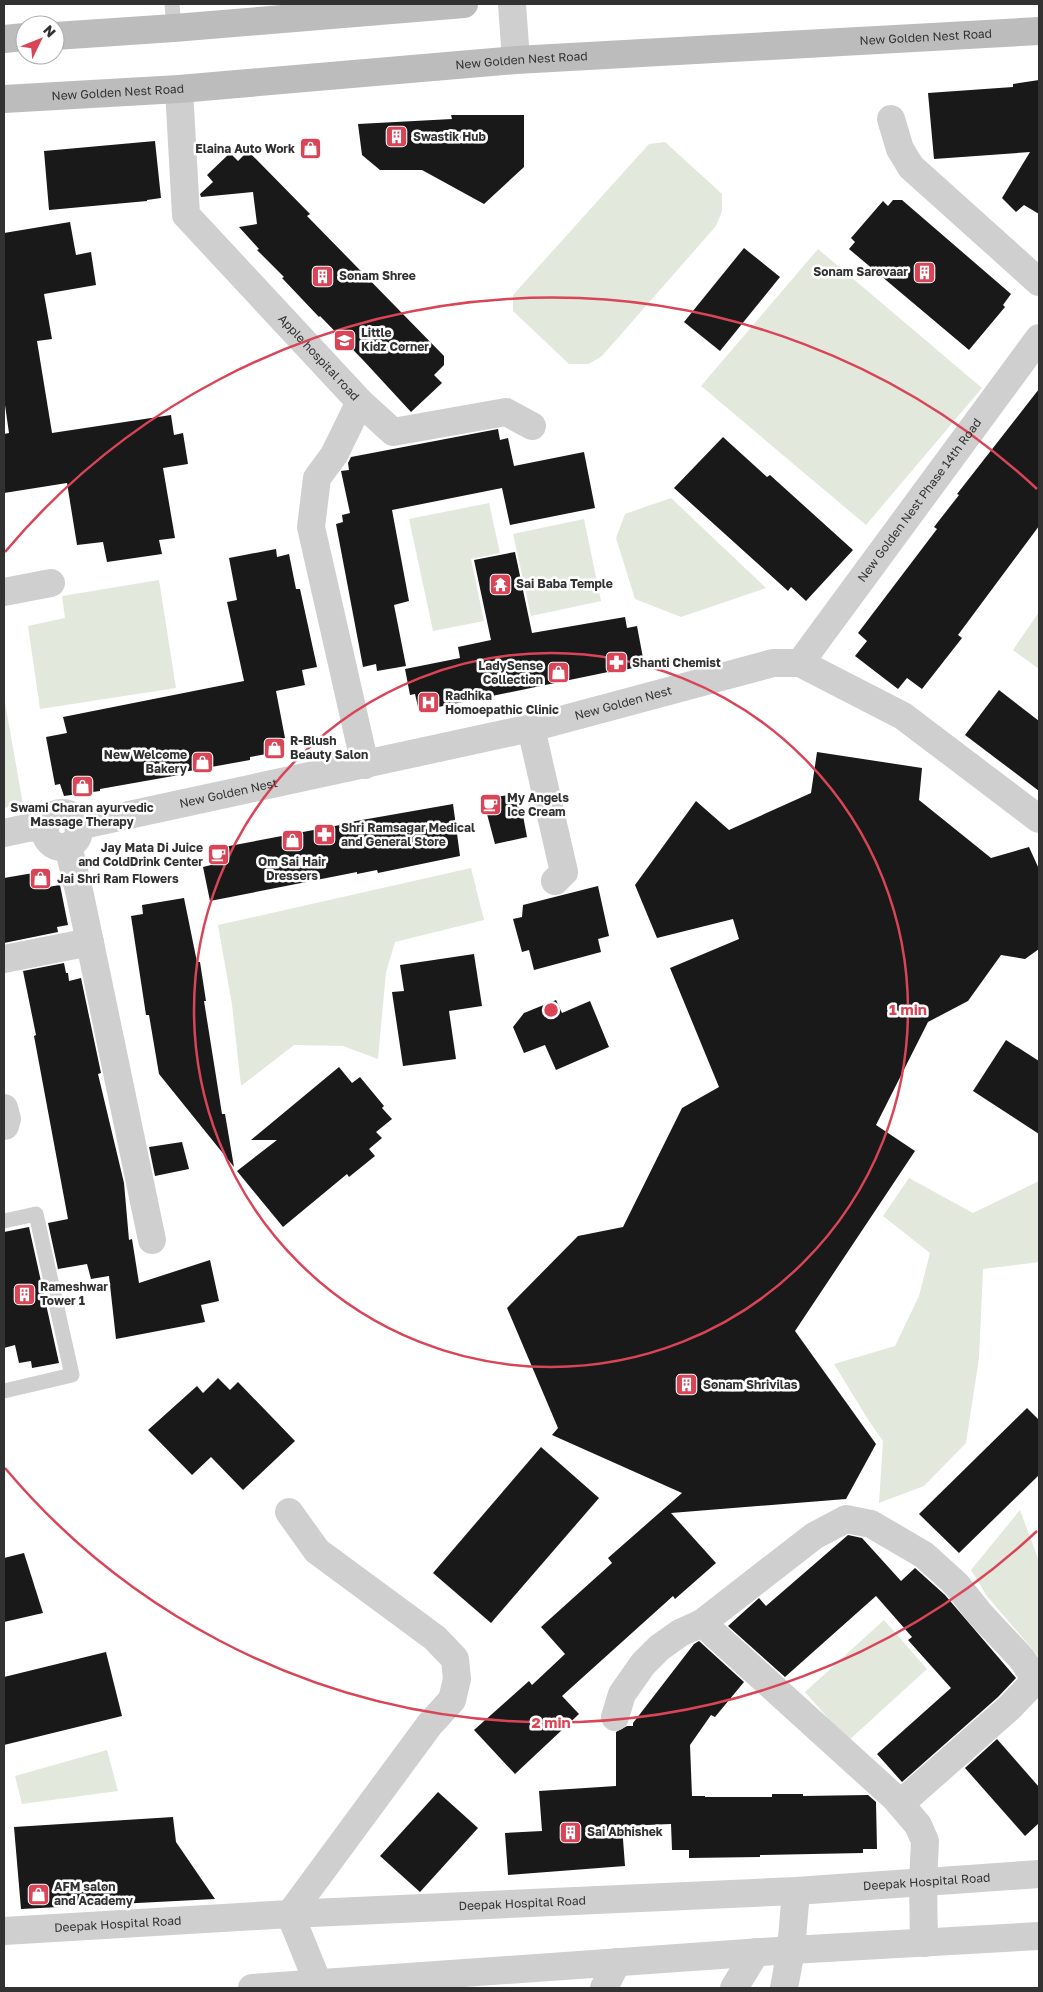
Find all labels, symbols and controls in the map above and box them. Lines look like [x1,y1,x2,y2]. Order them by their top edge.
north arrow [15,15,65,65]
text: N [40,21,60,40]
street label: New Golden Nest Road [859,26,992,48]
street label: New Golden Nest Road [455,48,588,72]
street label: New Golden Nest Road [51,81,185,103]
building icon: Swastik Hub [385,125,409,149]
place label: Swastik Hub [413,129,487,144]
shop icon: Elaina Auto Work [299,137,323,161]
place label: Elaina Auto Work [195,141,295,156]
building icon: Sonam Sarovaar [912,260,936,284]
building icon: Sonam Shree [311,264,335,288]
place label: Sonam Sarovaar [813,264,908,279]
place label: Sonam Shree [339,268,416,283]
street label: Apple hospital road [275,311,363,404]
place label: Little Kidz Corner [361,325,429,354]
school or university icon: Little Kidz Corner [333,328,357,352]
street label: New Golden Nest Phase 14th Road [854,415,984,585]
temple icon: Sai Baba Temple [488,572,512,596]
place label: Sai Baba Temple [516,576,613,591]
pharmacy icon: Shanti Chemist [604,651,628,675]
place label: Shanti Chemist [632,655,721,670]
place label: LadySense Collection [478,658,543,687]
shop icon: LadySense Collection [547,661,571,685]
street label: New Golden Nest [573,682,674,723]
place label: Radhika Homoepathic Clinic [445,688,559,717]
hospital icon: Radhika Homoepathic Clinic [417,691,441,715]
place label: R-Blush Beauty Salon [290,733,368,762]
shop icon: R-Blush Beauty Salon [262,736,286,760]
place label: New Welcome Bakery [104,747,188,776]
shop icon: New Welcome Bakery [191,750,215,774]
shop icon: Swami Charan ayurvedic Massage Therapy [70,775,94,799]
street label: New Golden Nest [178,775,279,811]
place label: My Angels Ice Cream [507,790,569,819]
cafe icon: My Angels Ice Cream [479,793,503,817]
place label: Swami Charan ayurvedic Massage Therapy [10,800,154,829]
place label: Shri Ramsagar Medical and General Store [341,820,475,849]
pharmacy icon: Shri Ramsagar Medical and General Store [313,823,337,847]
shop icon: Om Sai Hair Dressers [280,829,304,853]
place label: Jay Mata Di Juice and ColdDrink Center [78,840,203,869]
cafe icon: Jay Mata Di Juice and ColdDrink Center [207,843,231,867]
place label: Om Sai Hair Dressers [258,854,326,883]
shop icon: Jai Shri Ram Flowers [29,867,53,891]
place label: Jai Shri Ram Flowers [57,871,179,886]
text: 1 min [889,1000,927,1018]
centre of rings [542,1001,560,1019]
place label: Rameshwar Tower 1 [40,1279,108,1308]
building icon: Rameshwar Tower 1 [12,1282,36,1306]
building icon: Sonam Shrivilas [675,1373,699,1397]
place label: Sonam Shrivilas [703,1377,798,1392]
text: 2 min [531,1713,571,1731]
building icon: Sai Abhishek [559,1820,583,1844]
place label: Sai Abhishek [587,1824,663,1839]
street label: Deepak Hospital Road [863,1869,991,1893]
place label: AFM salon and Academy [54,1879,134,1908]
shop icon: AFM salon and Academy [26,1882,50,1906]
street label: Deepak Hospital Road [458,1893,586,1913]
street label: Deepak Hospital Road [54,1912,182,1935]

